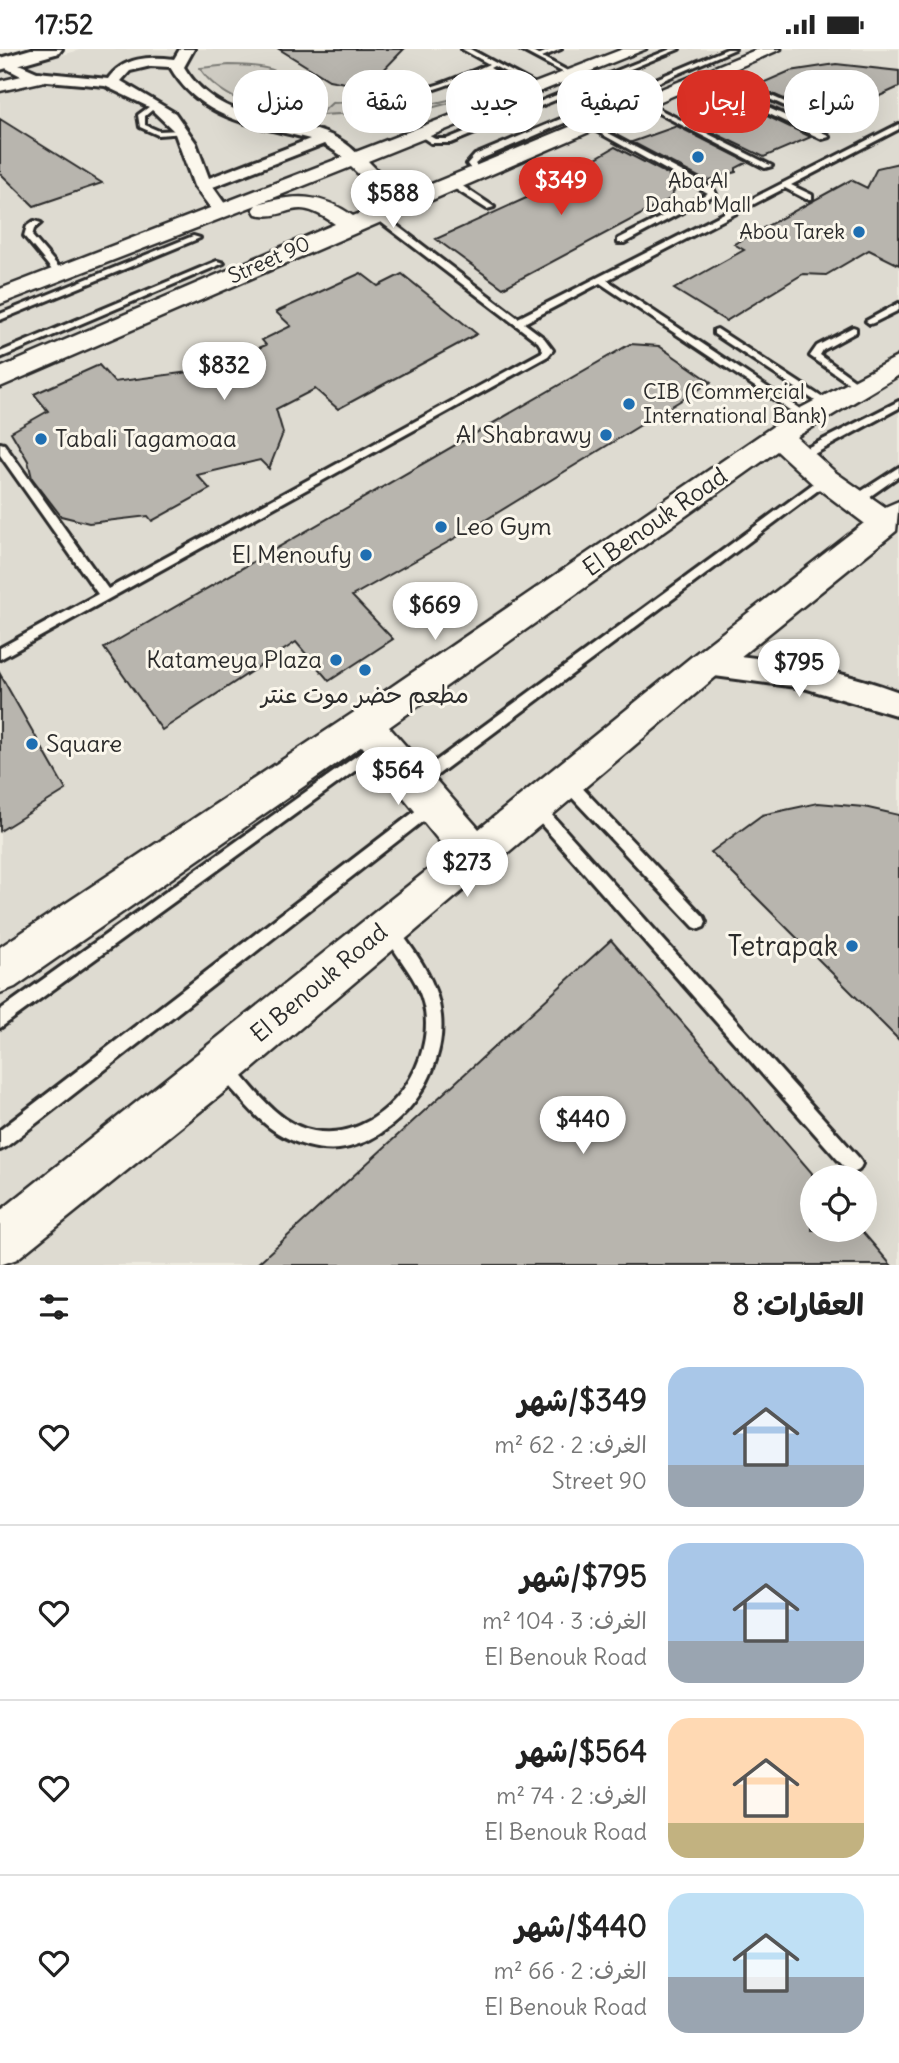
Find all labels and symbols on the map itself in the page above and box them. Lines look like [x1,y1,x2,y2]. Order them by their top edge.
marker: Aba Al Dahab Mall [690,149,706,165]
pin: $349 [520,157,602,217]
place label: Aba Al Dahab Mall [645,167,751,218]
pin: $588 [352,171,434,230]
place label: Abou Tarek [739,218,845,245]
marker: Abou Tarek [851,224,867,240]
street label: Street 90 [224,230,314,290]
pin: $832 [183,343,265,402]
place label: CIB (Commercial International Bank) [643,378,827,429]
marker: CIB (Commercial International Bank) [621,396,637,412]
place label: Al Shabrawy [456,419,592,449]
place label: Tabali Tagamoaa [55,423,237,453]
marker: Al Shabrawy [598,427,614,443]
marker: Tabali Tagamoaa [33,431,49,447]
street label: El Benouk Road [576,460,732,582]
place label: Leo Gym [455,511,551,541]
marker: Leo Gym [433,519,449,535]
place label: El Menoufy [232,539,352,569]
marker: El Menoufy [358,547,374,563]
pin: $669 [394,583,476,642]
pin: $795 [758,639,840,699]
place label: Katameya Plaza [146,644,322,674]
marker: Katameya Plaza [328,652,344,668]
marker: مطعم حضر موت عنتر [357,662,373,678]
place label: مطعم حضر موت عنتر [259,679,469,713]
place label: Square [46,728,122,758]
marker: Square [24,736,40,752]
pin: $564 [357,747,439,807]
pin: $273 [426,839,508,899]
street label: El Benouk Road [244,916,393,1048]
place label: Tetrapak [727,928,838,964]
marker: Tetrapak [844,938,860,954]
pin: $440 [542,1097,624,1156]

